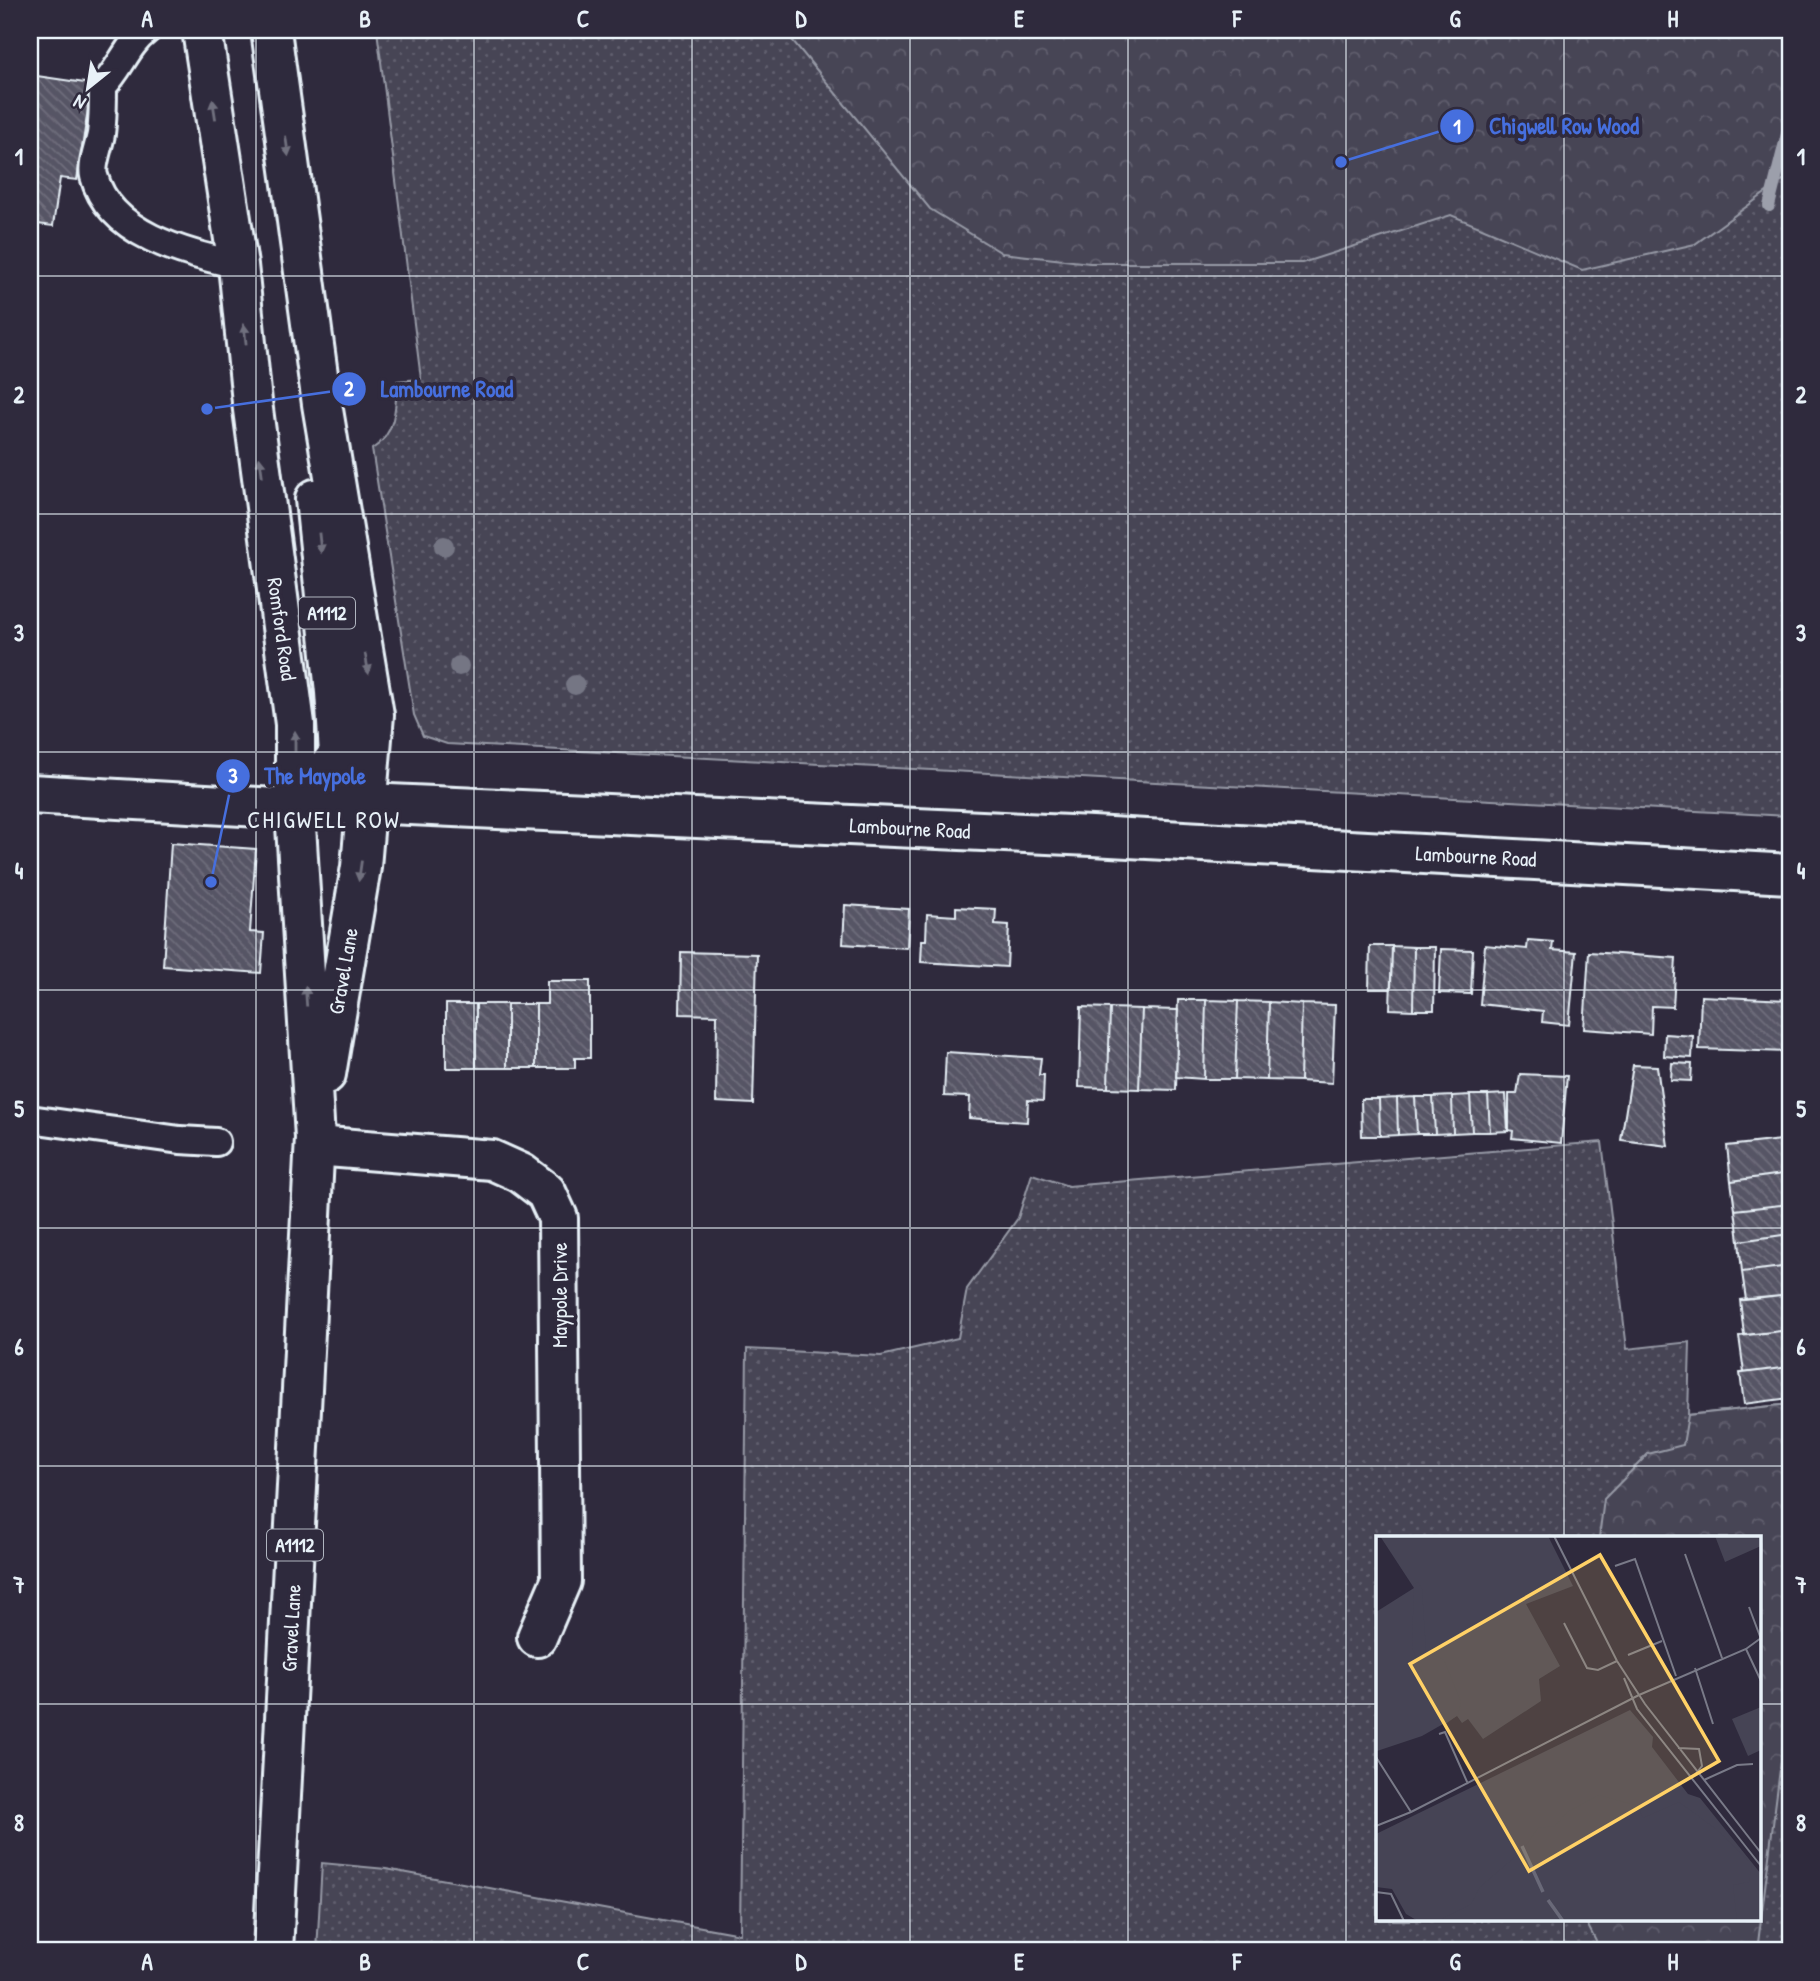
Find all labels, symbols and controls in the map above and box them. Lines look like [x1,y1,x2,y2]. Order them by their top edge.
text: A [141,3,153,34]
text: B [359,3,371,34]
text: C [577,3,589,34]
text: D [796,3,808,34]
text: E [1014,3,1025,34]
text: F [1232,3,1243,34]
text: G [1449,3,1461,34]
text: H [1668,3,1679,34]
north arrow [52,52,122,122]
text: N [69,89,90,117]
one-way arrow [208,97,219,119]
callout: Chigwell Row Wood [1440,104,1653,148]
text: Chigwell Row Wood [1489,110,1639,142]
text: 1 [1453,112,1461,141]
one-way arrow [281,135,292,157]
text: 1 [15,141,23,172]
text: 1 [1797,141,1805,172]
one-way arrow [239,323,250,345]
callout: Lambourne Road [332,367,527,411]
text: Lambourne Road [381,373,513,404]
text: 2 [344,374,354,403]
text: 2 [14,379,25,410]
text: 2 [1796,379,1807,410]
one-way arrow [255,456,266,478]
one-way arrow [314,532,325,554]
street label: Romford Road [260,576,304,682]
road number: A1112 [299,598,355,628]
text: 3 [14,617,24,648]
text: 3 [1796,617,1806,648]
one-way arrow [362,653,373,675]
one-way arrow [289,730,301,752]
callout: The Maypole [215,754,380,798]
text: The Maypole [263,760,367,792]
text: 3 [228,761,238,790]
district label: CHIGWELL ROW [247,803,401,835]
street label: Lambourne Road [849,810,971,846]
street label: Lambourne Road [1415,838,1537,874]
text: 4 [15,855,24,886]
text: 4 [1797,855,1806,886]
one-way arrow [354,860,365,882]
street label: Gravel Lane [321,925,365,1017]
one-way arrow [300,985,311,1007]
text: 5 [14,1093,24,1124]
text: 5 [1796,1093,1806,1124]
street label: Maypole Drive [545,1242,574,1348]
text: 6 [14,1331,24,1362]
text: 6 [1796,1331,1806,1362]
road number: A1112 [267,1530,323,1560]
inset map [1376,1536,1760,1922]
text: 7 [12,1569,25,1600]
text: 7 [1794,1569,1807,1600]
street label: Gravel Lane [274,1584,308,1672]
text: 8 [14,1807,24,1838]
text: 8 [1796,1807,1806,1838]
text: A [141,1946,153,1977]
text: B [359,1946,371,1977]
text: C [577,1946,589,1977]
text: D [796,1946,808,1977]
text: E [1014,1946,1025,1977]
text: F [1232,1946,1243,1977]
text: G [1449,1946,1461,1977]
text: H [1668,1946,1679,1977]

